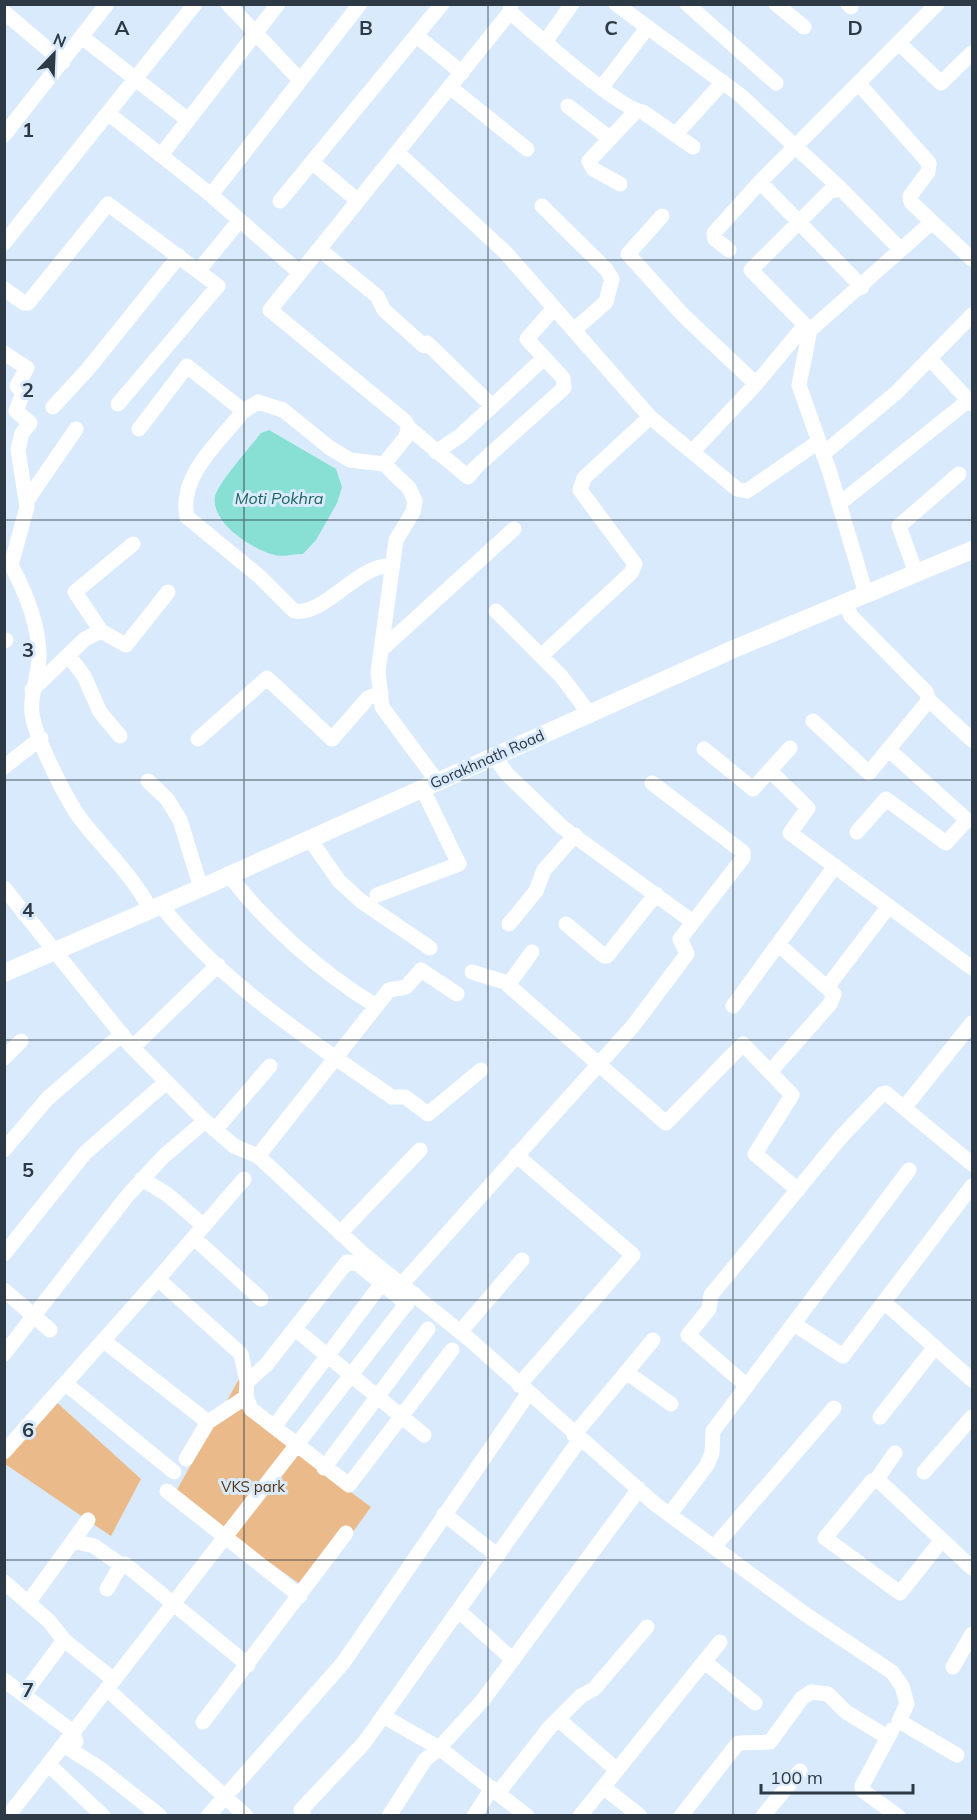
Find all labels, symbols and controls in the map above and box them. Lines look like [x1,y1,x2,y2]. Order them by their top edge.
text: A [115,15,130,40]
text: B [359,15,373,40]
text: C [604,15,618,40]
text: D [847,15,863,40]
north arrow [24,24,84,84]
text: N [50,29,69,52]
text: 1 [22,117,34,142]
text: 2 [22,377,34,402]
water label: Moti Pokhra [235,488,324,508]
text: 3 [22,637,34,662]
street label: Gorakhnath Road [427,725,547,793]
text: 4 [22,897,34,922]
text: 5 [22,1157,34,1182]
text: 6 [22,1417,34,1442]
park label: VKS park [221,1477,285,1496]
text: 7 [22,1677,34,1702]
scale bar [761,1757,912,1795]
text: 100 m [770,1766,823,1789]

